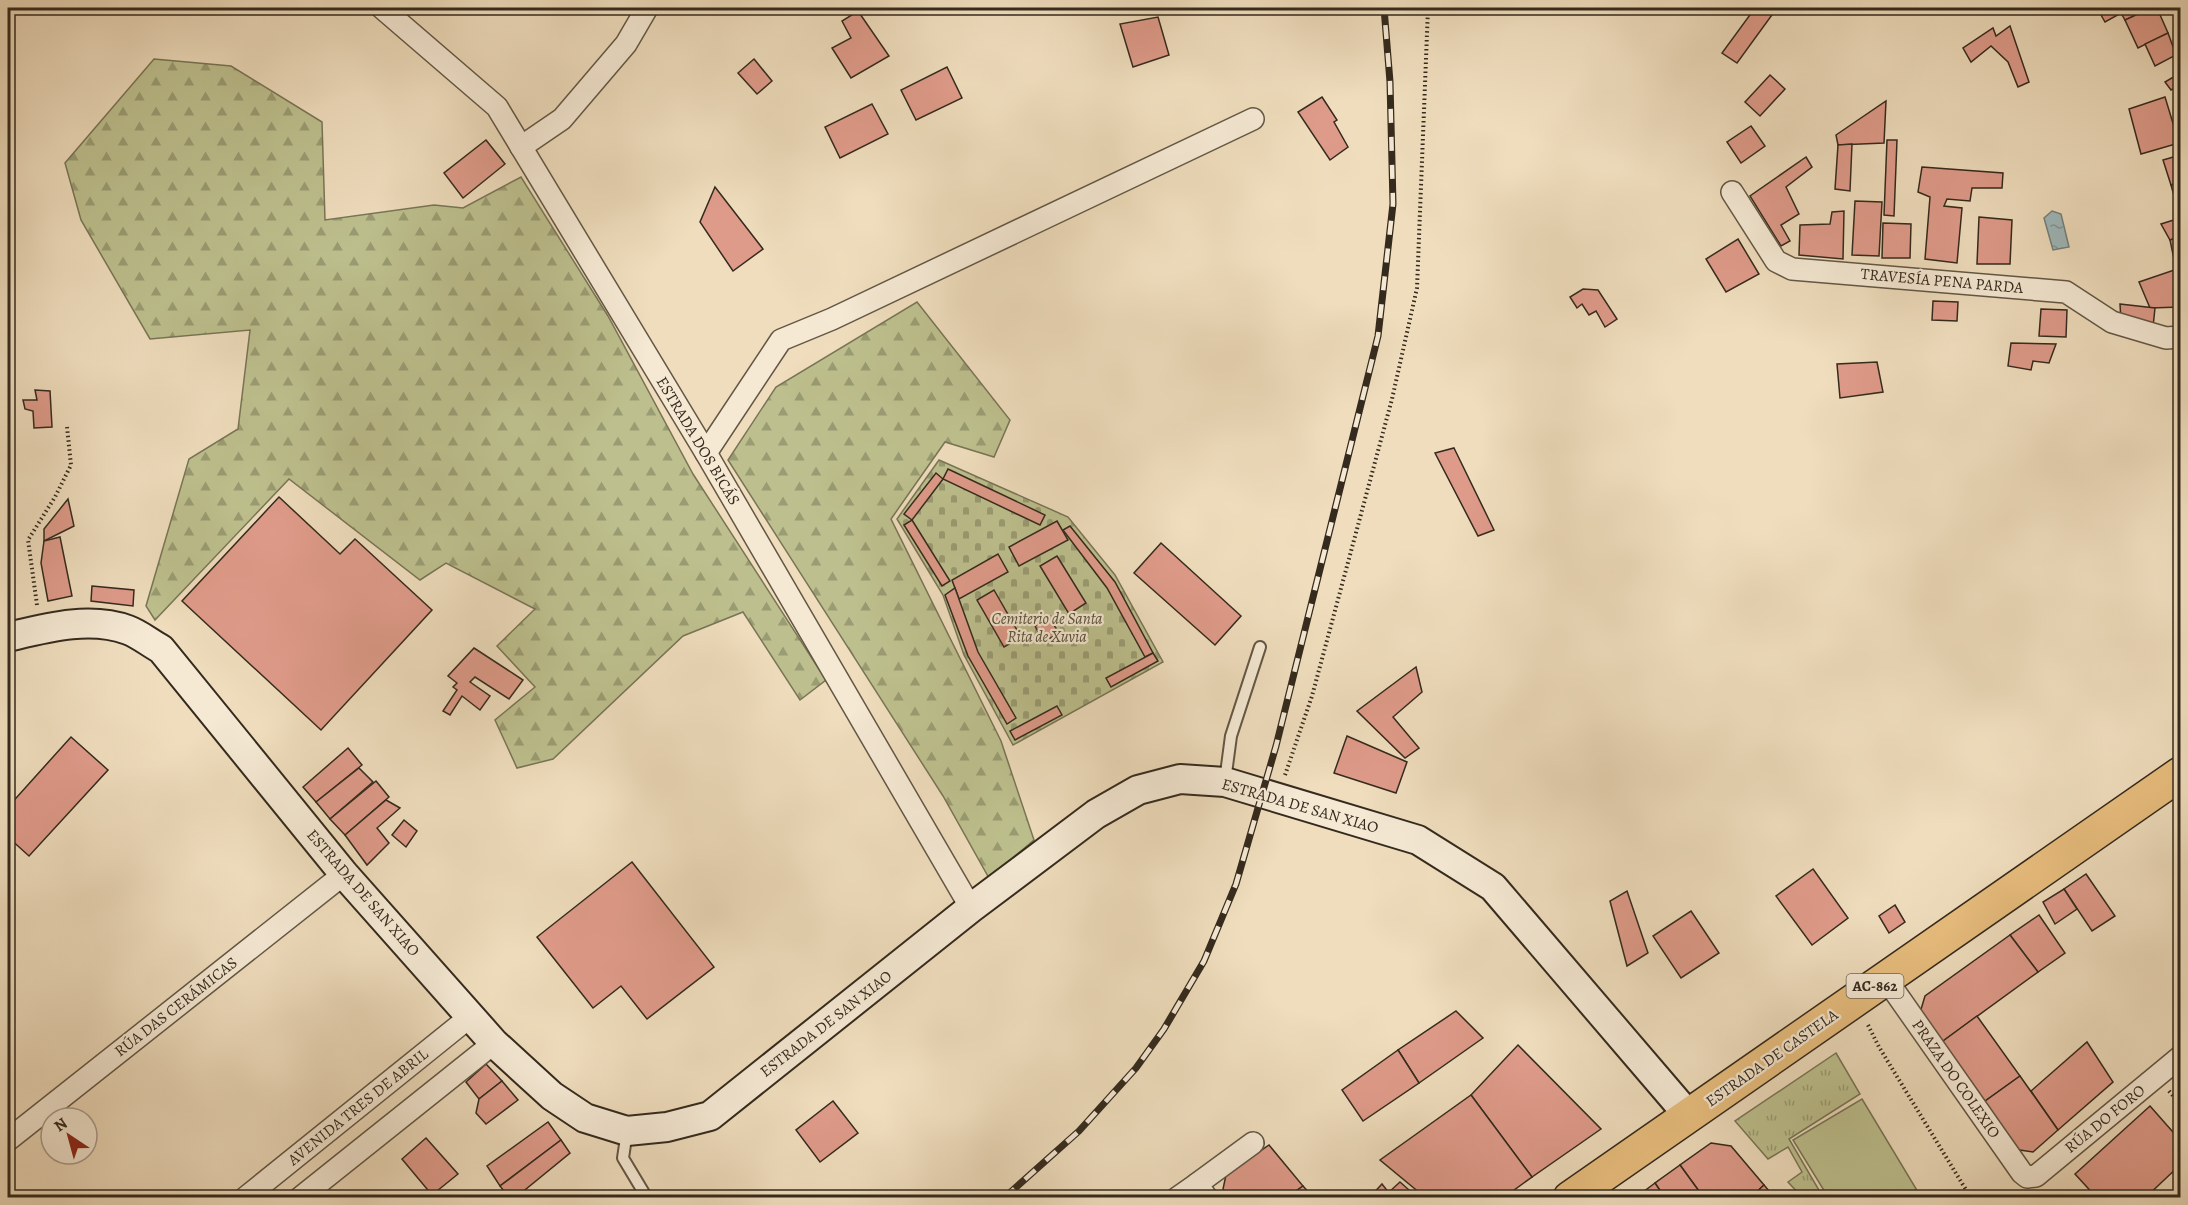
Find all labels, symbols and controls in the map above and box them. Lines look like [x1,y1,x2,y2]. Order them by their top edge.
street label: TRAVESÍA PENA PARDA [1860,263,2025,299]
street label: ESTRADA DOS BICÁS [651,373,745,509]
park label: Cemiterio de Santa Rita de Xuvia [992,608,1103,648]
street label: ESTRADA DE SAN XIAO [1219,773,1381,839]
street label: ESTRADA DE SAN XIAO [302,825,424,961]
street label: RÚA DAS CERÁMICAS [110,952,242,1062]
street label: ESTRADA DE SAN XIAO [755,965,897,1083]
road number: AC-862 [1846,974,1904,998]
street label: ESTRADA DE CASTELA [1701,1004,1843,1112]
street label: PRAZA DO COLEXIO [1907,1015,2005,1143]
street label: AVENIDA TRES DE ABRIL [282,1043,434,1171]
street label: RÚA DO FORO [2060,1080,2150,1158]
north arrow [39,1106,99,1166]
text: N [50,1112,72,1137]

